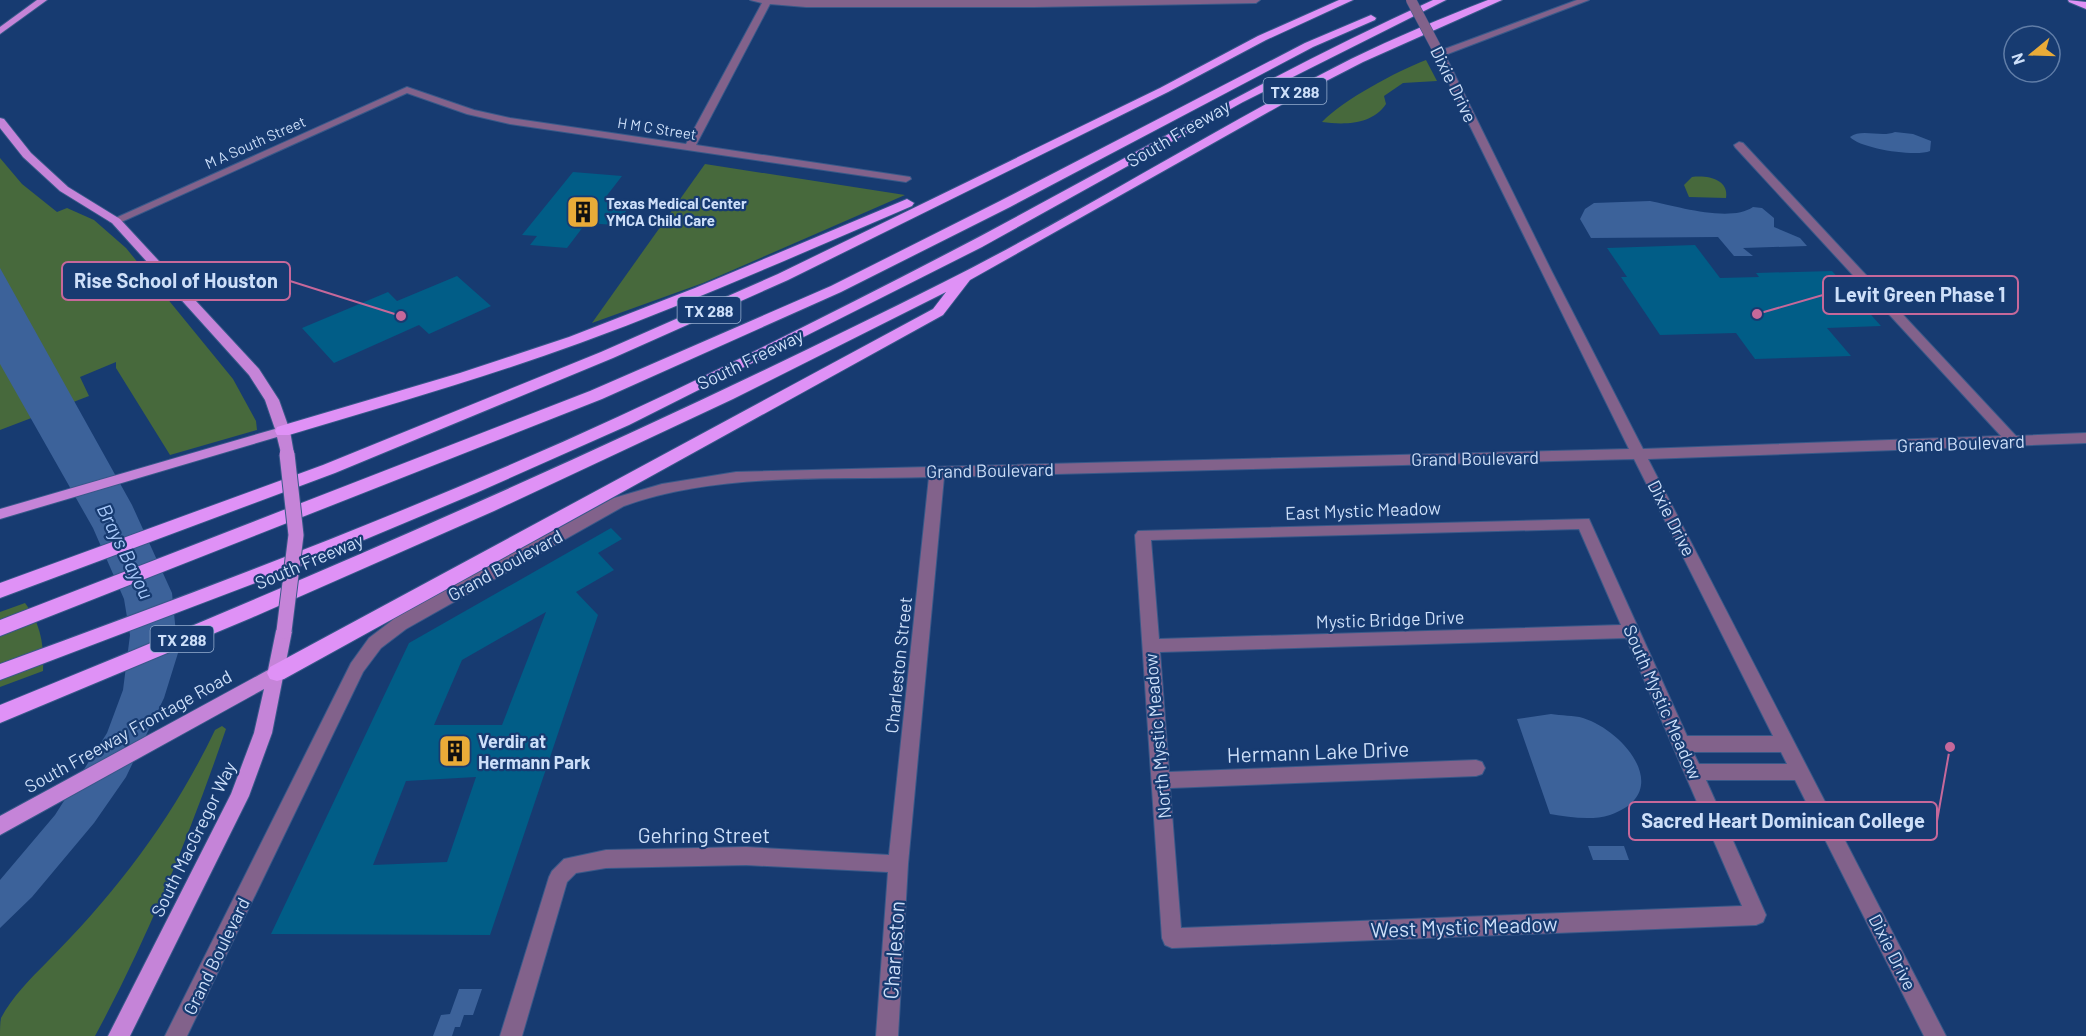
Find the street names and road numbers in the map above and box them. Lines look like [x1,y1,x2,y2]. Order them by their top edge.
street label: Dixie Drive [1426,42,1482,126]
road number: TX 288 [1264,78,1326,104]
street label: South Freeway [1123,95,1233,171]
street label: M A South Street [202,112,308,172]
street label: H M C Street [616,113,698,143]
road number: TX 288 [678,297,740,323]
street label: South Freeway [693,324,807,394]
street label: Grand Boulevard [1897,430,2025,456]
street label: Grand Boulevard [1411,446,1539,470]
street label: Grand Boulevard [926,458,1054,482]
street label: Dixie Drive [1644,476,1700,560]
street label: East Mystic Meadow [1285,496,1441,524]
street label: Grand Boulevard [444,524,566,606]
street label: South Freeway [252,528,366,594]
street label: Charleston Street [880,596,916,734]
street label: Mystic Bridge Drive [1315,605,1465,633]
street label: South Mystic Meadow [1619,621,1707,783]
road number: TX 288 [150,626,213,652]
street label: North Mystic Meadow [1139,652,1175,820]
street label: South Freeway Frontage Road [21,665,235,797]
street label: Hermann Lake Drive [1226,735,1410,767]
street label: South MacGregor Way [146,758,240,920]
street label: Gehring Street [638,822,770,847]
street label: Grand Boulevard [178,894,254,1018]
street label: Charleston [877,900,909,1000]
street label: West Mystic Meadow [1370,910,1558,942]
street label: Dixie Drive [1865,910,1921,994]

